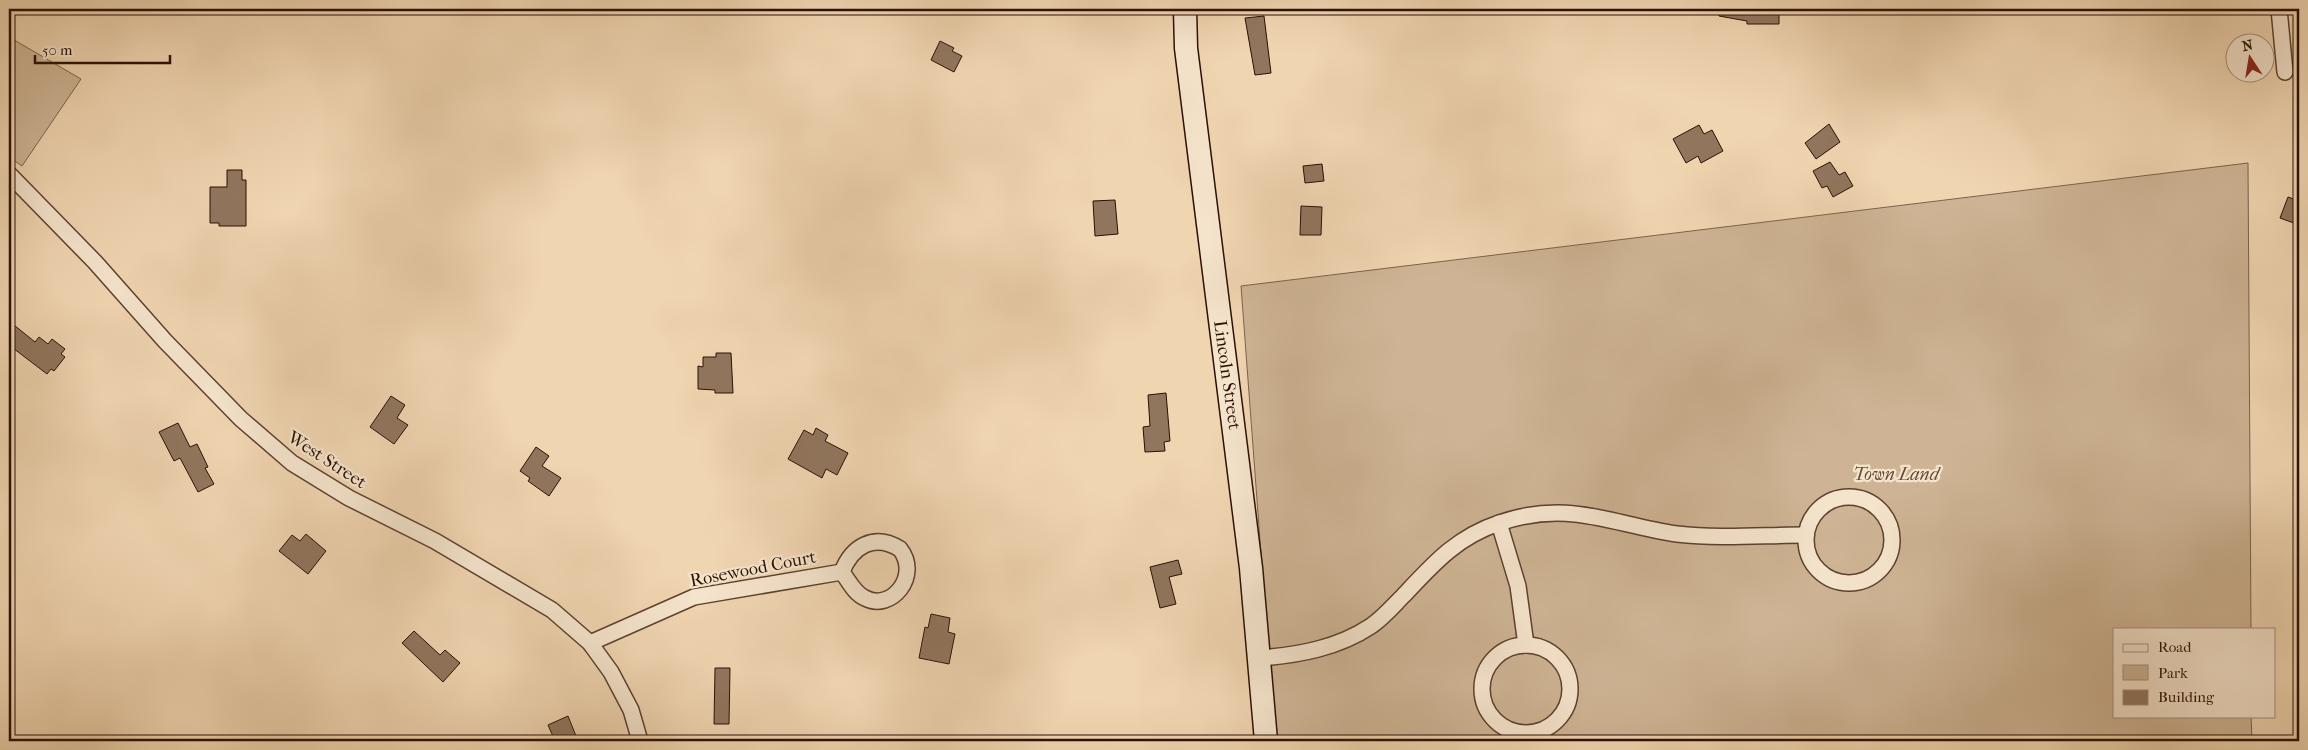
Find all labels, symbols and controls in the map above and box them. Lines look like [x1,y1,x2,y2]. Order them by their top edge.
scale bar [35,32,170,64]
north arrow [2226,32,2276,82]
text: N [2240,36,2255,55]
text: 50 m [42,41,73,59]
street label: Lincoln Street [1209,319,1245,432]
street label: West Street [283,426,371,494]
park label: Town Land [1853,464,1942,485]
street label: Rosewood Court [688,546,818,591]
legend [2113,628,2276,718]
text: Road [2158,638,2192,656]
text: Park [2158,664,2188,682]
text: Building [2158,688,2215,706]

